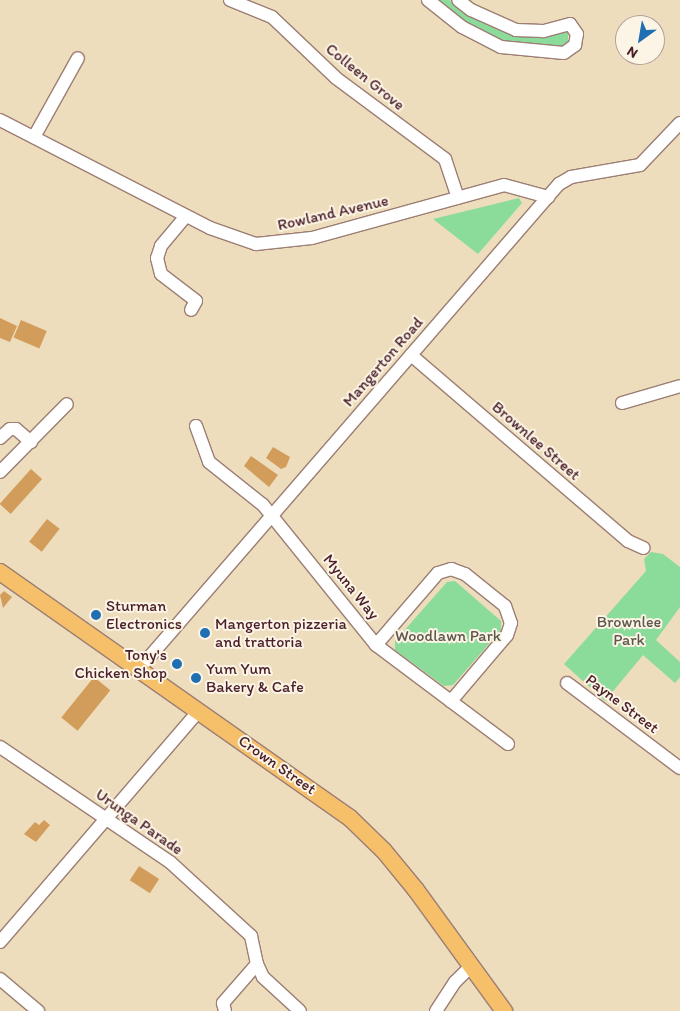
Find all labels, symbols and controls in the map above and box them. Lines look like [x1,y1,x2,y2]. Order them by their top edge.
north arrow [615,15,665,65]
street label: Colleen Grove [322,39,408,115]
text: N [624,43,641,62]
street label: Rowland Avenue [276,191,390,235]
street label: Mangerton Road [339,313,427,411]
street label: Brownlee Street [488,397,584,485]
street label: Myuna Way [319,551,383,623]
place label: Sturman Electronics [106,596,182,634]
marker: Sturman Electronics [90,609,102,621]
park label: Brownlee Park [597,612,661,650]
place label: Mangerton pizzeria and trattoria [215,614,347,652]
park label: Woodlawn Park [395,626,501,646]
marker: Mangerton pizzeria and trattoria [199,627,211,639]
place label: Tony's Chicken Shop [75,645,167,683]
marker: Tony's Chicken Shop [171,658,183,670]
place label: Yum Yum Bakery & Cafe [206,659,304,697]
street label: Payne Street [582,670,662,738]
marker: Yum Yum Bakery & Cafe [190,672,202,684]
street label: Crown Street [234,731,320,799]
street label: Urunga Parade [92,785,186,859]

